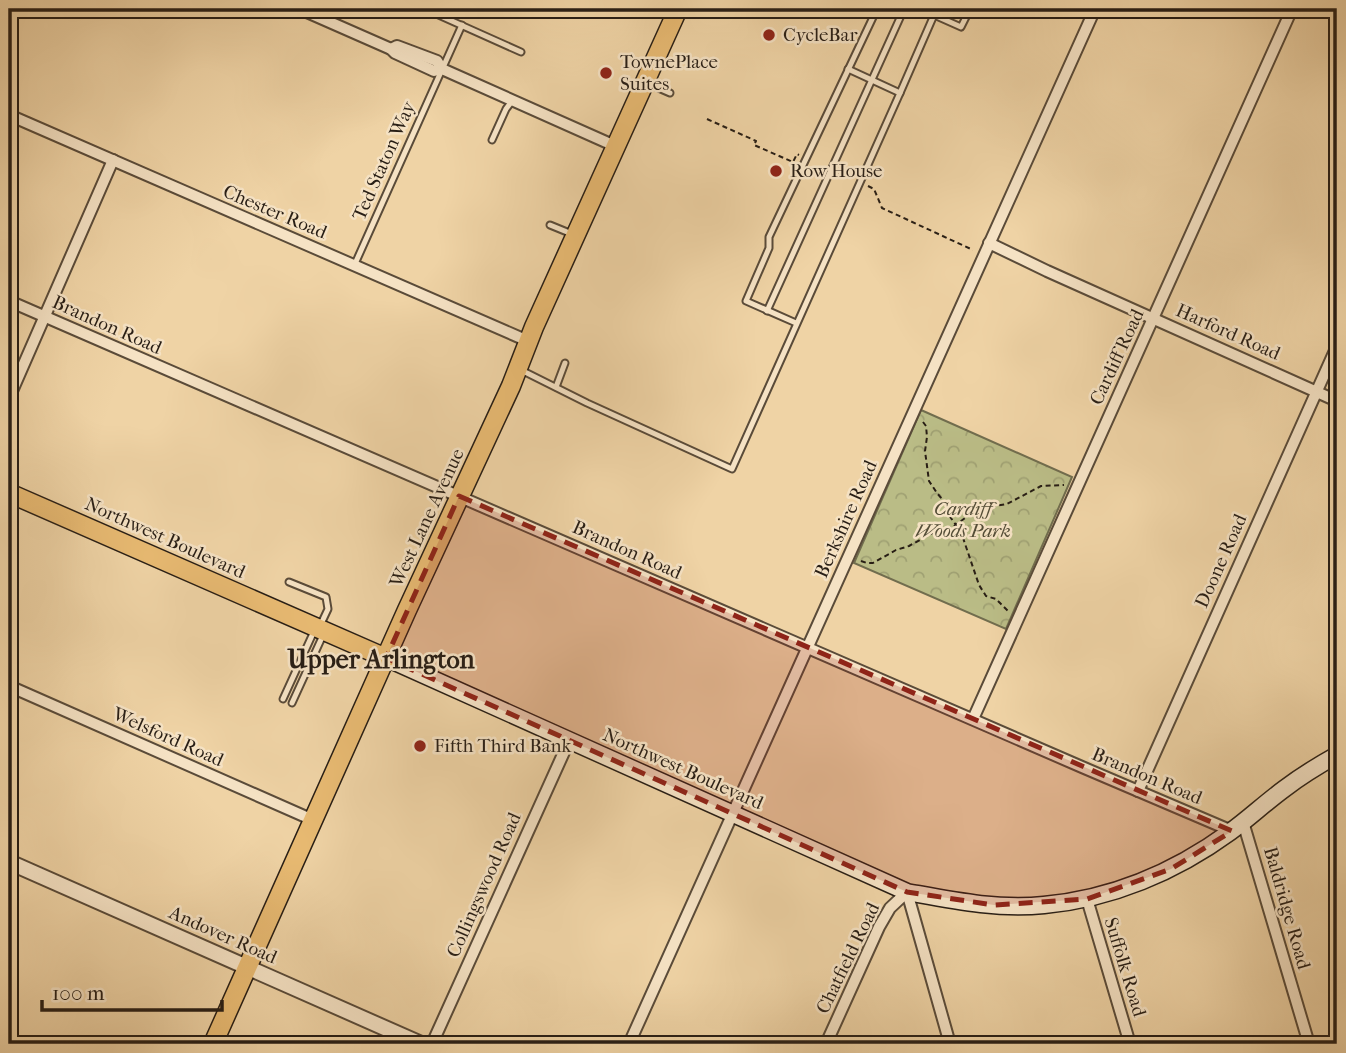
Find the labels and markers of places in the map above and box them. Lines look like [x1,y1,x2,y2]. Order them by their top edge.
place label: CycleBar [783,24,858,46]
marker: CycleBar [761,27,777,43]
place label: TownePlace Suites [620,51,718,95]
marker: TownePlace Suites [598,65,614,81]
place label: Row House [790,160,882,182]
marker: Row House [768,163,784,179]
place label: Fifth Third Bank [434,735,572,757]
marker: Fifth Third Bank [412,738,428,754]

